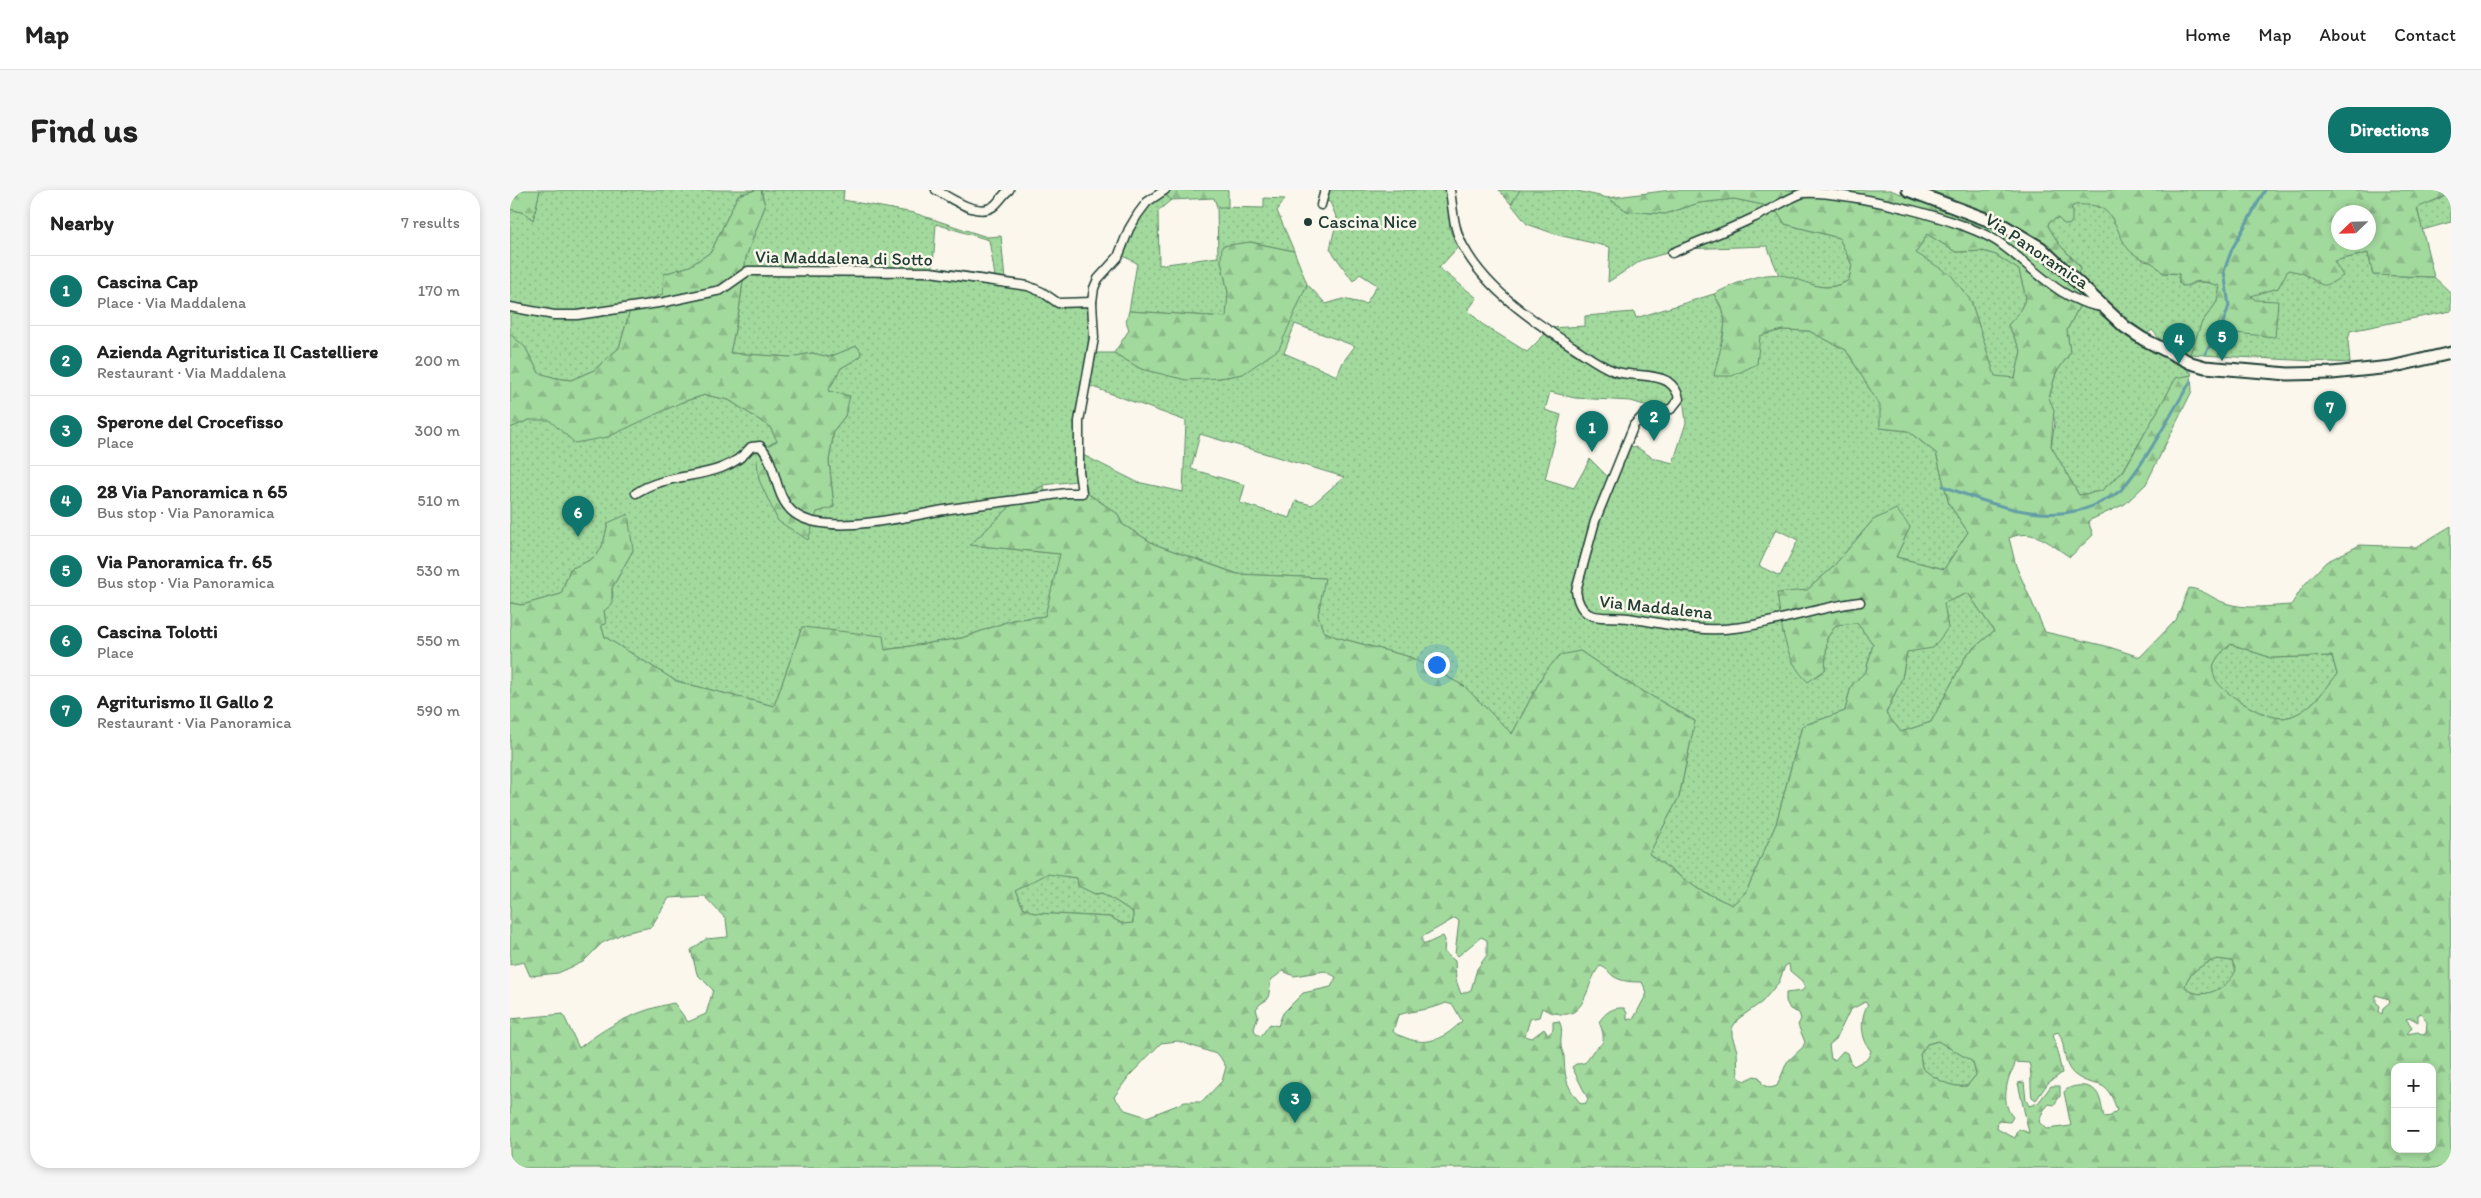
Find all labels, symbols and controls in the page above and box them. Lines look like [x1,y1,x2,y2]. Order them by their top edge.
text: Map [25,20,69,49]
text: Home [2185,24,2231,46]
text: Map [2259,24,2292,46]
text: About [2320,24,2366,46]
text: Contact [2394,24,2456,46]
button: Directions [2328,107,2451,153]
text: Find us [30,109,138,151]
north arrow [2331,205,2376,250]
street label: Via Panoramica [1981,208,2093,294]
text: Nearby [50,210,114,235]
place label: Cascina Nice [1318,211,1417,233]
text: 7 results [401,213,460,232]
marker: Cascina Nice [1302,216,1314,228]
street label: Via Maddalena di Sotto [755,245,933,271]
text: Cascina Cap [97,270,198,293]
text: 1 [62,281,70,300]
text: 170 m [418,281,460,300]
text: Place · Via Maddalena [97,293,246,312]
pin: 5 [2206,320,2238,361]
pin: 4 [2163,323,2195,364]
text: Azienda Agrituristica Il Castelliere [97,340,378,363]
text: 2 [62,351,70,370]
text: 200 m [415,351,460,370]
text: Restaurant · Via Maddalena [97,363,286,382]
pin: 7 [2314,391,2346,432]
pin: 2 [1638,400,1670,441]
text: Sperone del Crocefisso [97,410,283,433]
pin: 1 [1576,411,1608,452]
text: 3 [62,421,70,440]
text: 300 m [415,421,460,440]
text: Place [97,433,134,452]
text: 28 Via Panoramica n 65 [97,480,287,503]
text: 4 [61,491,71,510]
text: 510 m [417,491,460,510]
pin: 6 [562,496,594,537]
text: Bus stop · Via Panoramica [97,503,275,522]
text: Via Panoramica fr. 65 [97,550,272,573]
text: 5 [62,561,70,580]
text: 530 m [416,561,460,580]
text: Bus stop · Via Panoramica [97,573,275,592]
street label: Via Maddalena [1598,590,1715,624]
text: Cascina Tolotti [97,620,218,643]
text: 6 [62,631,70,650]
text: 550 m [416,631,460,650]
text: Place [97,643,134,662]
your location [1424,652,1450,678]
text: Agriturismo Il Gallo 2 [97,690,273,713]
text: 7 [62,701,70,720]
text: 590 m [416,701,460,720]
text: Restaurant · Via Panoramica [97,713,292,732]
map controls [2391,1063,2436,1153]
button: + [2391,1063,2436,1108]
pin: 3 [1279,1082,1311,1123]
button: − [2391,1108,2436,1153]

